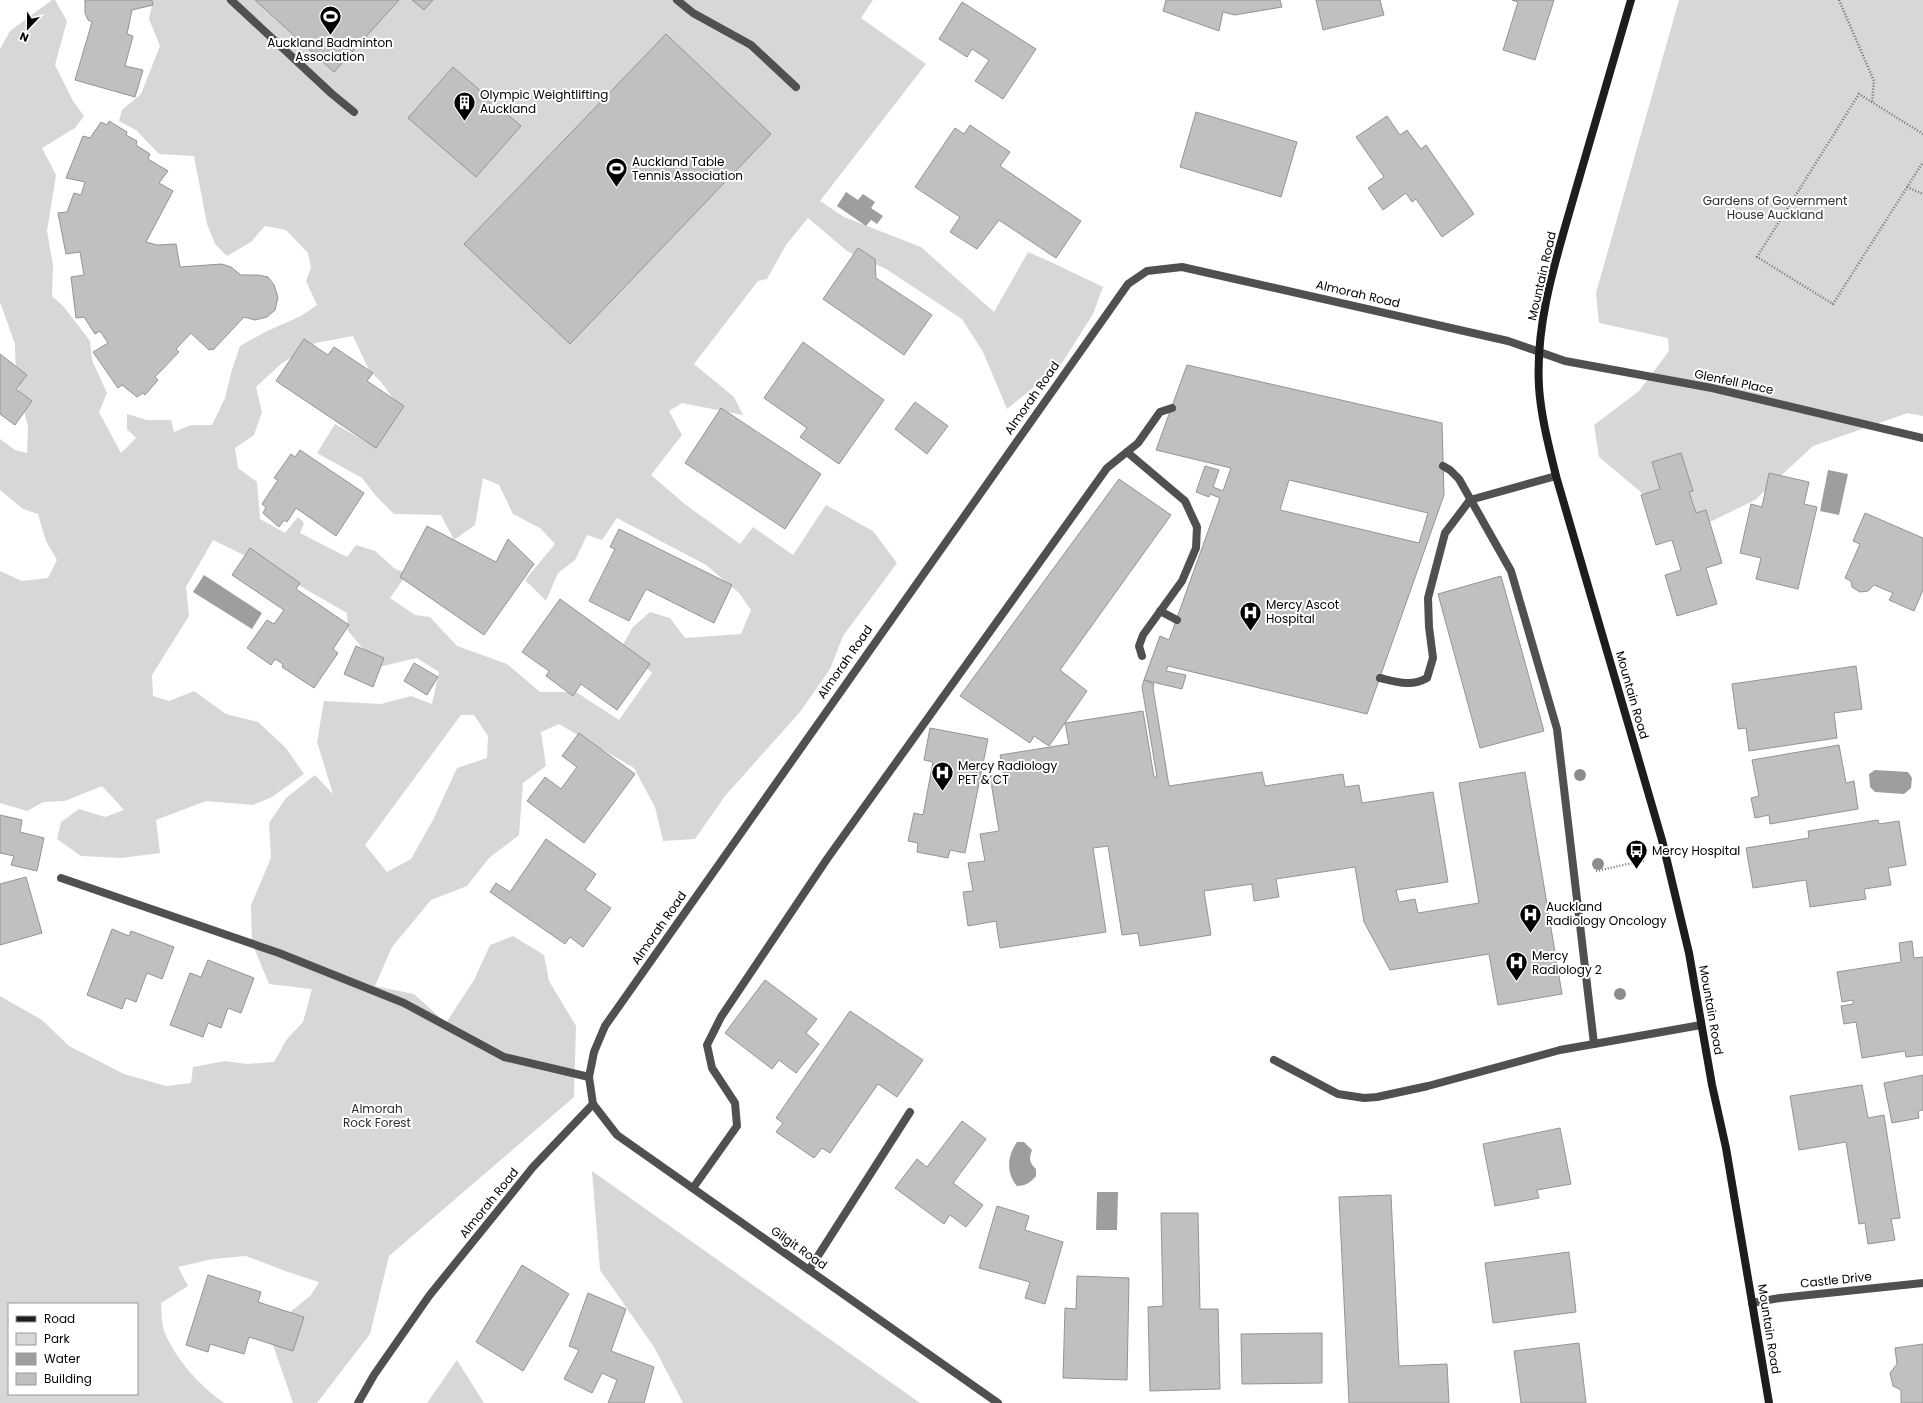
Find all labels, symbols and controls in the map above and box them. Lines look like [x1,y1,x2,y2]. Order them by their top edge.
sports icon: Auckland Badminton Association [317,3,343,36]
north arrow [8,8,48,48]
text: N [17,28,31,46]
place label: Auckland Badminton Association [267,34,393,65]
place label: Olympic Weightlifting Auckland [480,86,608,117]
building icon: Olympic Weightlifting Auckland [451,89,477,122]
place label: Auckland Table Tennis Association [632,153,743,184]
sports icon: Auckland Table Tennis Association [604,156,630,189]
park label: Gardens of Government House Auckland [1703,192,1847,223]
street label: Mountain Road [1523,230,1560,322]
street label: Almorah Road [1314,276,1402,311]
street label: Almorah Road [1000,358,1063,438]
street label: Glenfell Place [1693,365,1775,398]
place label: Mercy Ascot Hospital [1266,596,1339,627]
hospital icon: Mercy Ascot Hospital [1237,599,1263,632]
street label: Almorah Road [813,622,876,702]
street label: Mountain Road [1612,649,1653,741]
place label: Mercy Radiology PET & CT [958,757,1057,788]
hospital icon: Mercy Radiology PET & CT [929,760,955,793]
bus stop icon: Mercy Hospital [1623,838,1649,871]
place label: Mercy Hospital [1652,842,1740,859]
street label: Almorah Road [627,888,690,968]
place label: Auckland Radiology Oncology [1546,898,1667,929]
hospital icon: Auckland Radiology Oncology [1517,901,1543,934]
place label: Mercy Radiology 2 [1532,947,1602,978]
hospital icon: Mercy Radiology 2 [1504,950,1530,983]
street label: Mountain Road [1695,964,1728,1056]
park label: Almorah Rock Forest [343,1100,411,1131]
street label: Almorah Road [455,1164,522,1241]
street label: Gilgit Road [768,1222,831,1273]
street label: Castle Drive [1799,1267,1872,1292]
street label: Mountain Road [1754,1283,1785,1375]
legend [8,1303,138,1395]
text: Road [44,1310,75,1327]
text: Park [44,1330,71,1347]
text: Water [44,1350,81,1367]
text: Building [44,1370,92,1387]

